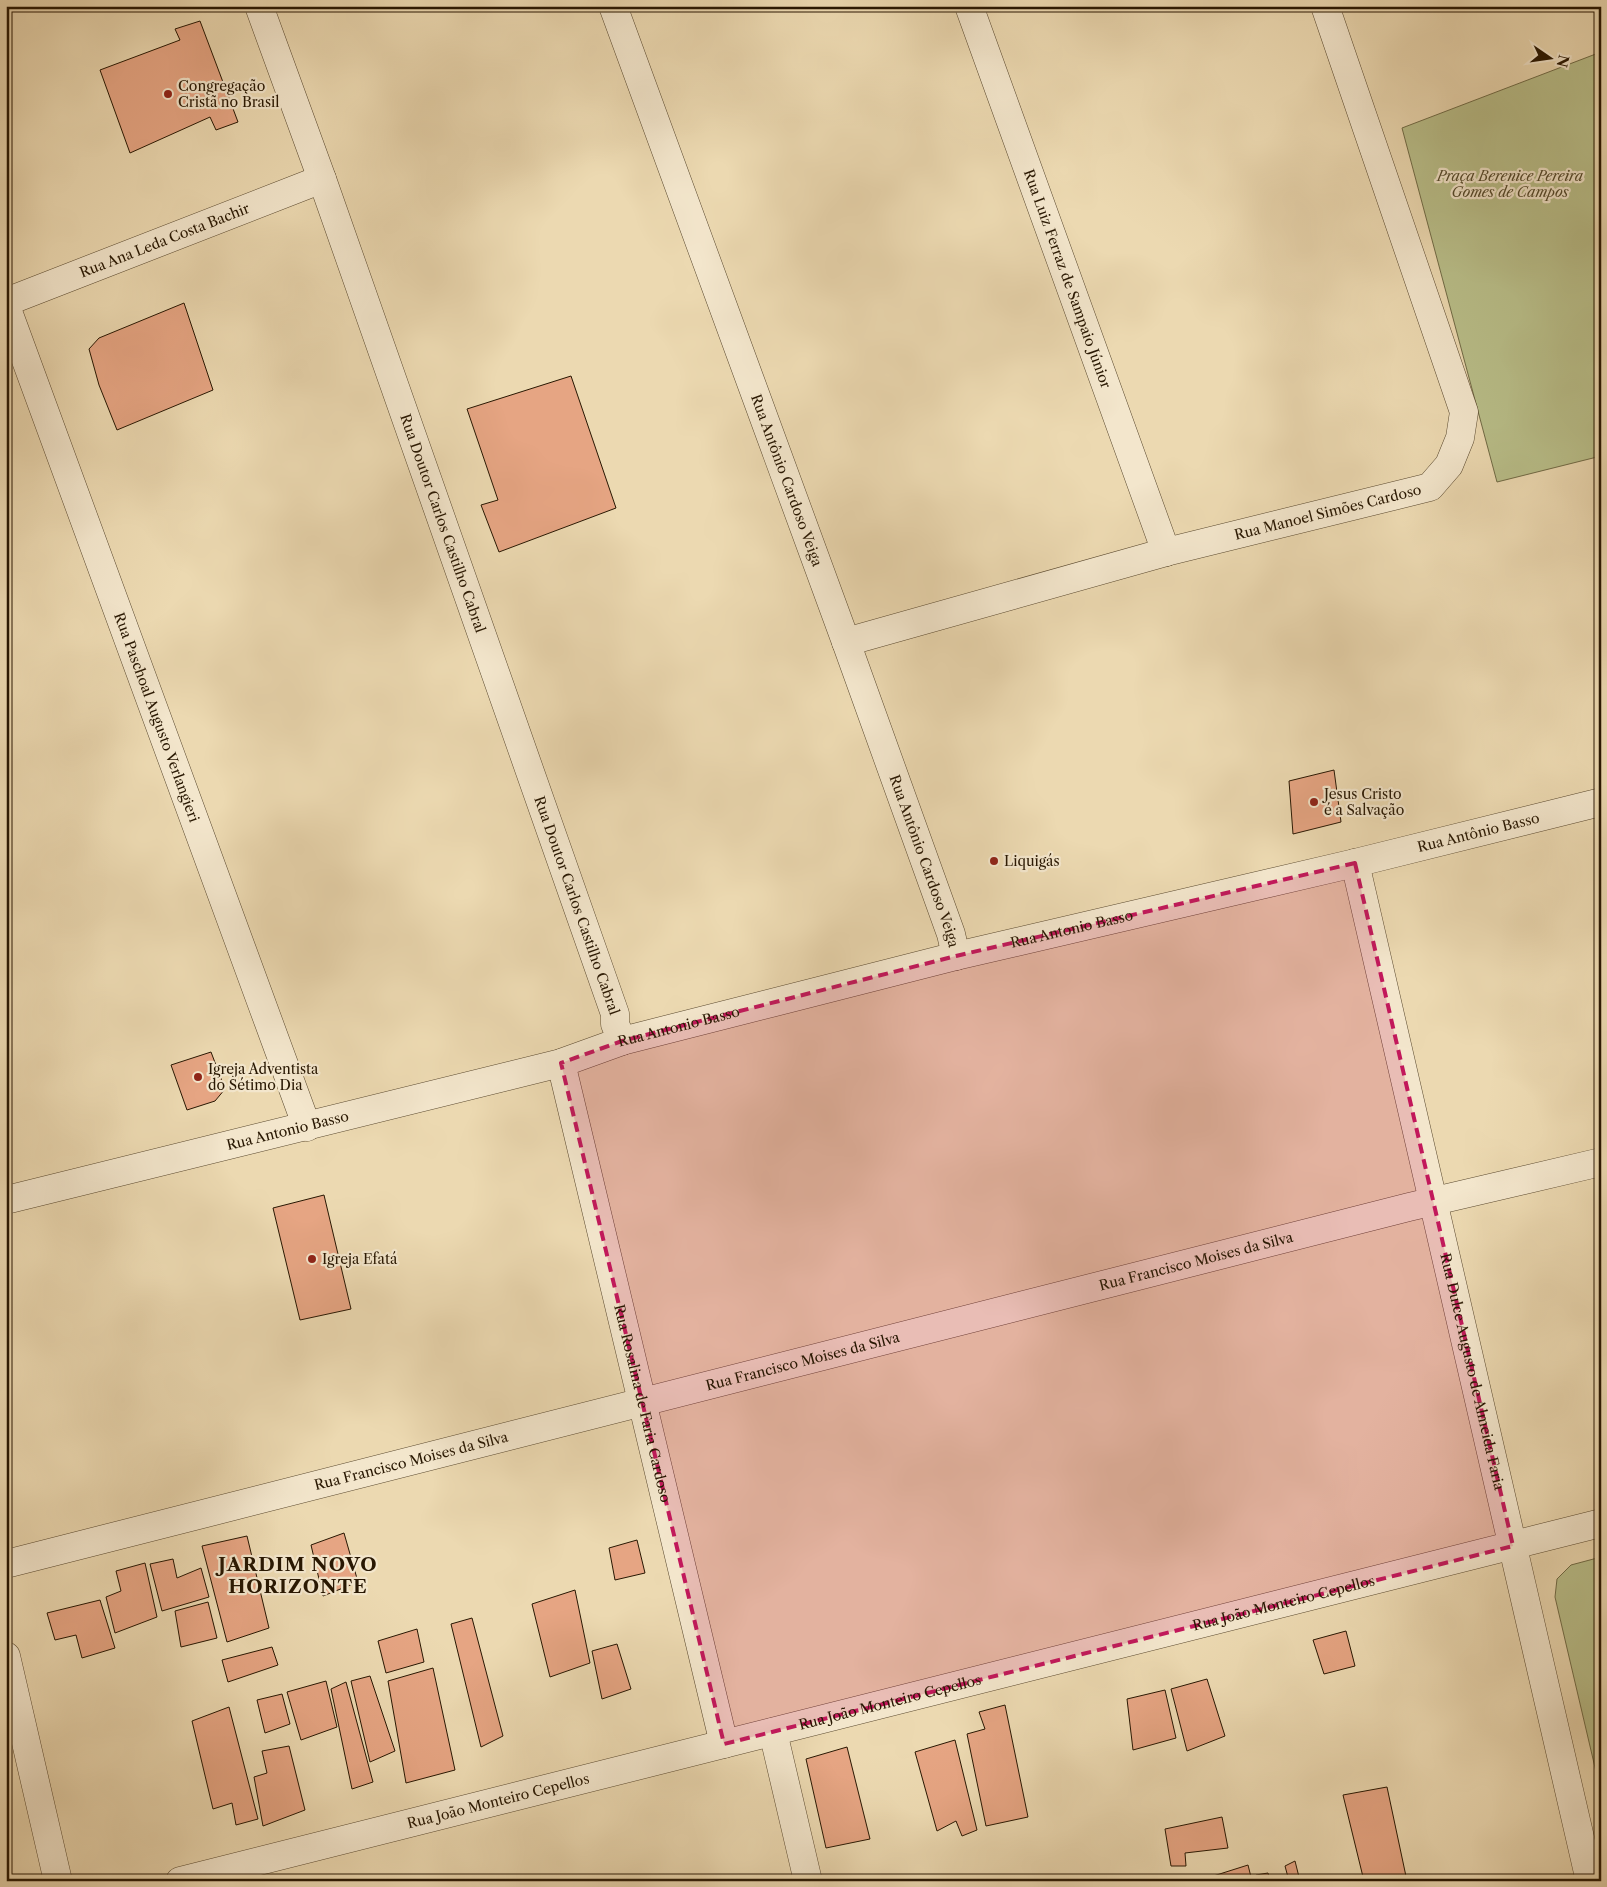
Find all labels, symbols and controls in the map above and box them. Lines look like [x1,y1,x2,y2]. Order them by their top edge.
north arrow [1524,32,1574,82]
text: N [1553,53,1573,69]
place label: Congregação Cristã no Brasil [178,77,279,111]
marker: Congregação Cristã no Brasil [162,88,174,100]
street label: Rua Luiz Ferraz de Sampaio Júnior [1020,167,1115,391]
park label: Praça Berenice Pereira Gomes de Campos [1436,167,1584,201]
street label: Rua Ana Leda Costa Bachir [77,199,252,281]
street label: Rua Antônio Cardoso Veiga [747,392,827,569]
street label: Rua Doutor Carlos Castilho Cabral [396,411,490,635]
street label: Rua Manoel Simões Cardoso [1232,480,1423,544]
street label: Rua Paschoal Augusto Verlangieri [110,610,203,825]
street label: Rua Antônio Cardoso Veiga [885,772,963,950]
place label: Jesus Cristo é a Salvação [1322,785,1404,819]
street label: Rua Doutor Carlos Castilho Cabral [530,794,624,1017]
marker: Jesus Cristo é a Salvação [1308,796,1320,808]
street label: Rua Antônio Basso [1415,809,1541,856]
place label: Liquigás [1004,852,1060,870]
marker: Liquigás [988,855,1000,867]
street label: Rua Antonio Basso [1009,906,1135,952]
street label: Rua Antonio Basso [616,1002,742,1051]
place label: Igreja Adventista do Sétimo Dia [208,1060,319,1094]
marker: Igreja Adventista do Sétimo Dia [192,1071,204,1083]
street label: Rua Antonio Basso [225,1107,351,1154]
street label: Rua Francisco Moises da Silva [1097,1228,1296,1295]
place label: Igreja Efatá [322,1250,398,1268]
street label: Rua Dulce Augusto de Almeida Faria [1436,1251,1509,1493]
marker: Igreja Efatá [306,1253,318,1265]
street label: Rua Rosalina de Faria Cardoso [610,1302,675,1504]
street label: Rua Francisco Moises da Silva [704,1328,902,1395]
street label: Rua Francisco Moises da Silva [312,1427,511,1494]
district label: JARDIM NOVO HORIZONTE [215,1553,378,1598]
street label: Rua João Monteiro Cepellos [1190,1571,1377,1635]
street label: Rua João Monteiro Cepellos [797,1671,983,1734]
street label: Rua João Monteiro Cepellos [405,1769,591,1832]

